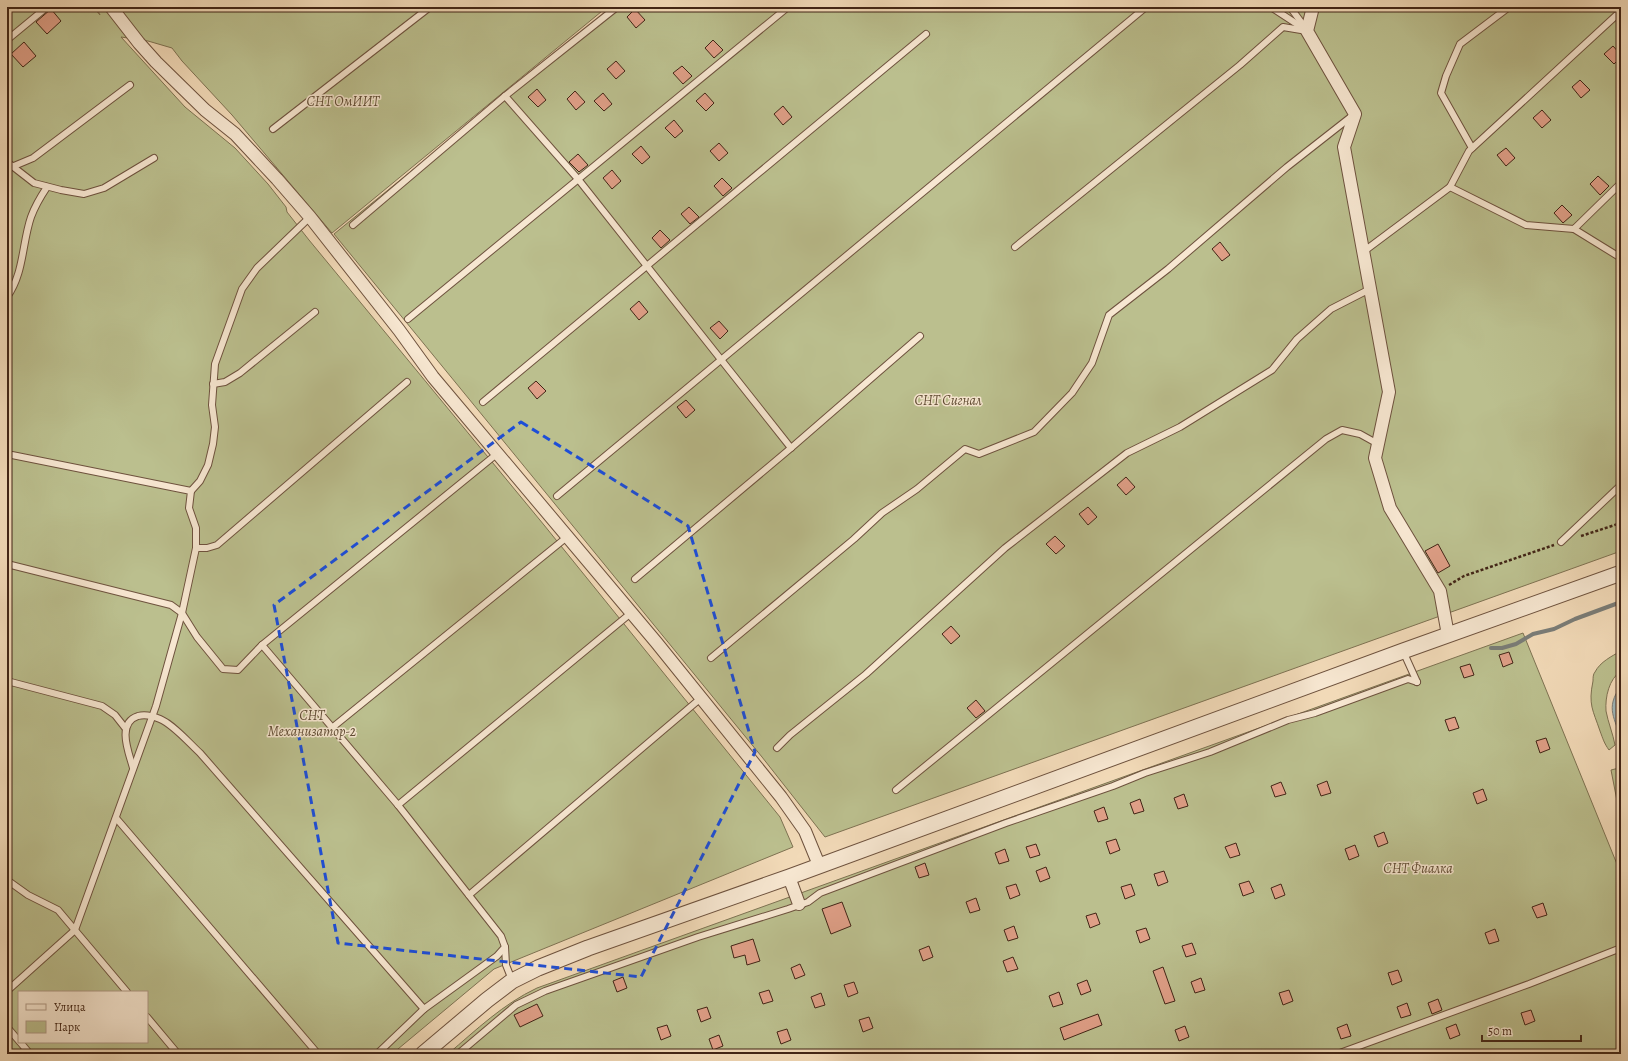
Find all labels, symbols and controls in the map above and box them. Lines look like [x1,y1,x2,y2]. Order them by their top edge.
park label: СНТ ОмИИТ [306,92,380,111]
park label: СНТ Сигнал [914,391,982,410]
park label: СНТ Механизатор-2 [268,706,356,741]
park label: СНТ Фиалка [1383,859,1453,878]
legend [18,991,148,1043]
text: Улица [54,999,86,1015]
scale bar [1482,1017,1581,1043]
text: Парк [54,1019,80,1035]
text: 50 m [1488,1023,1512,1039]

